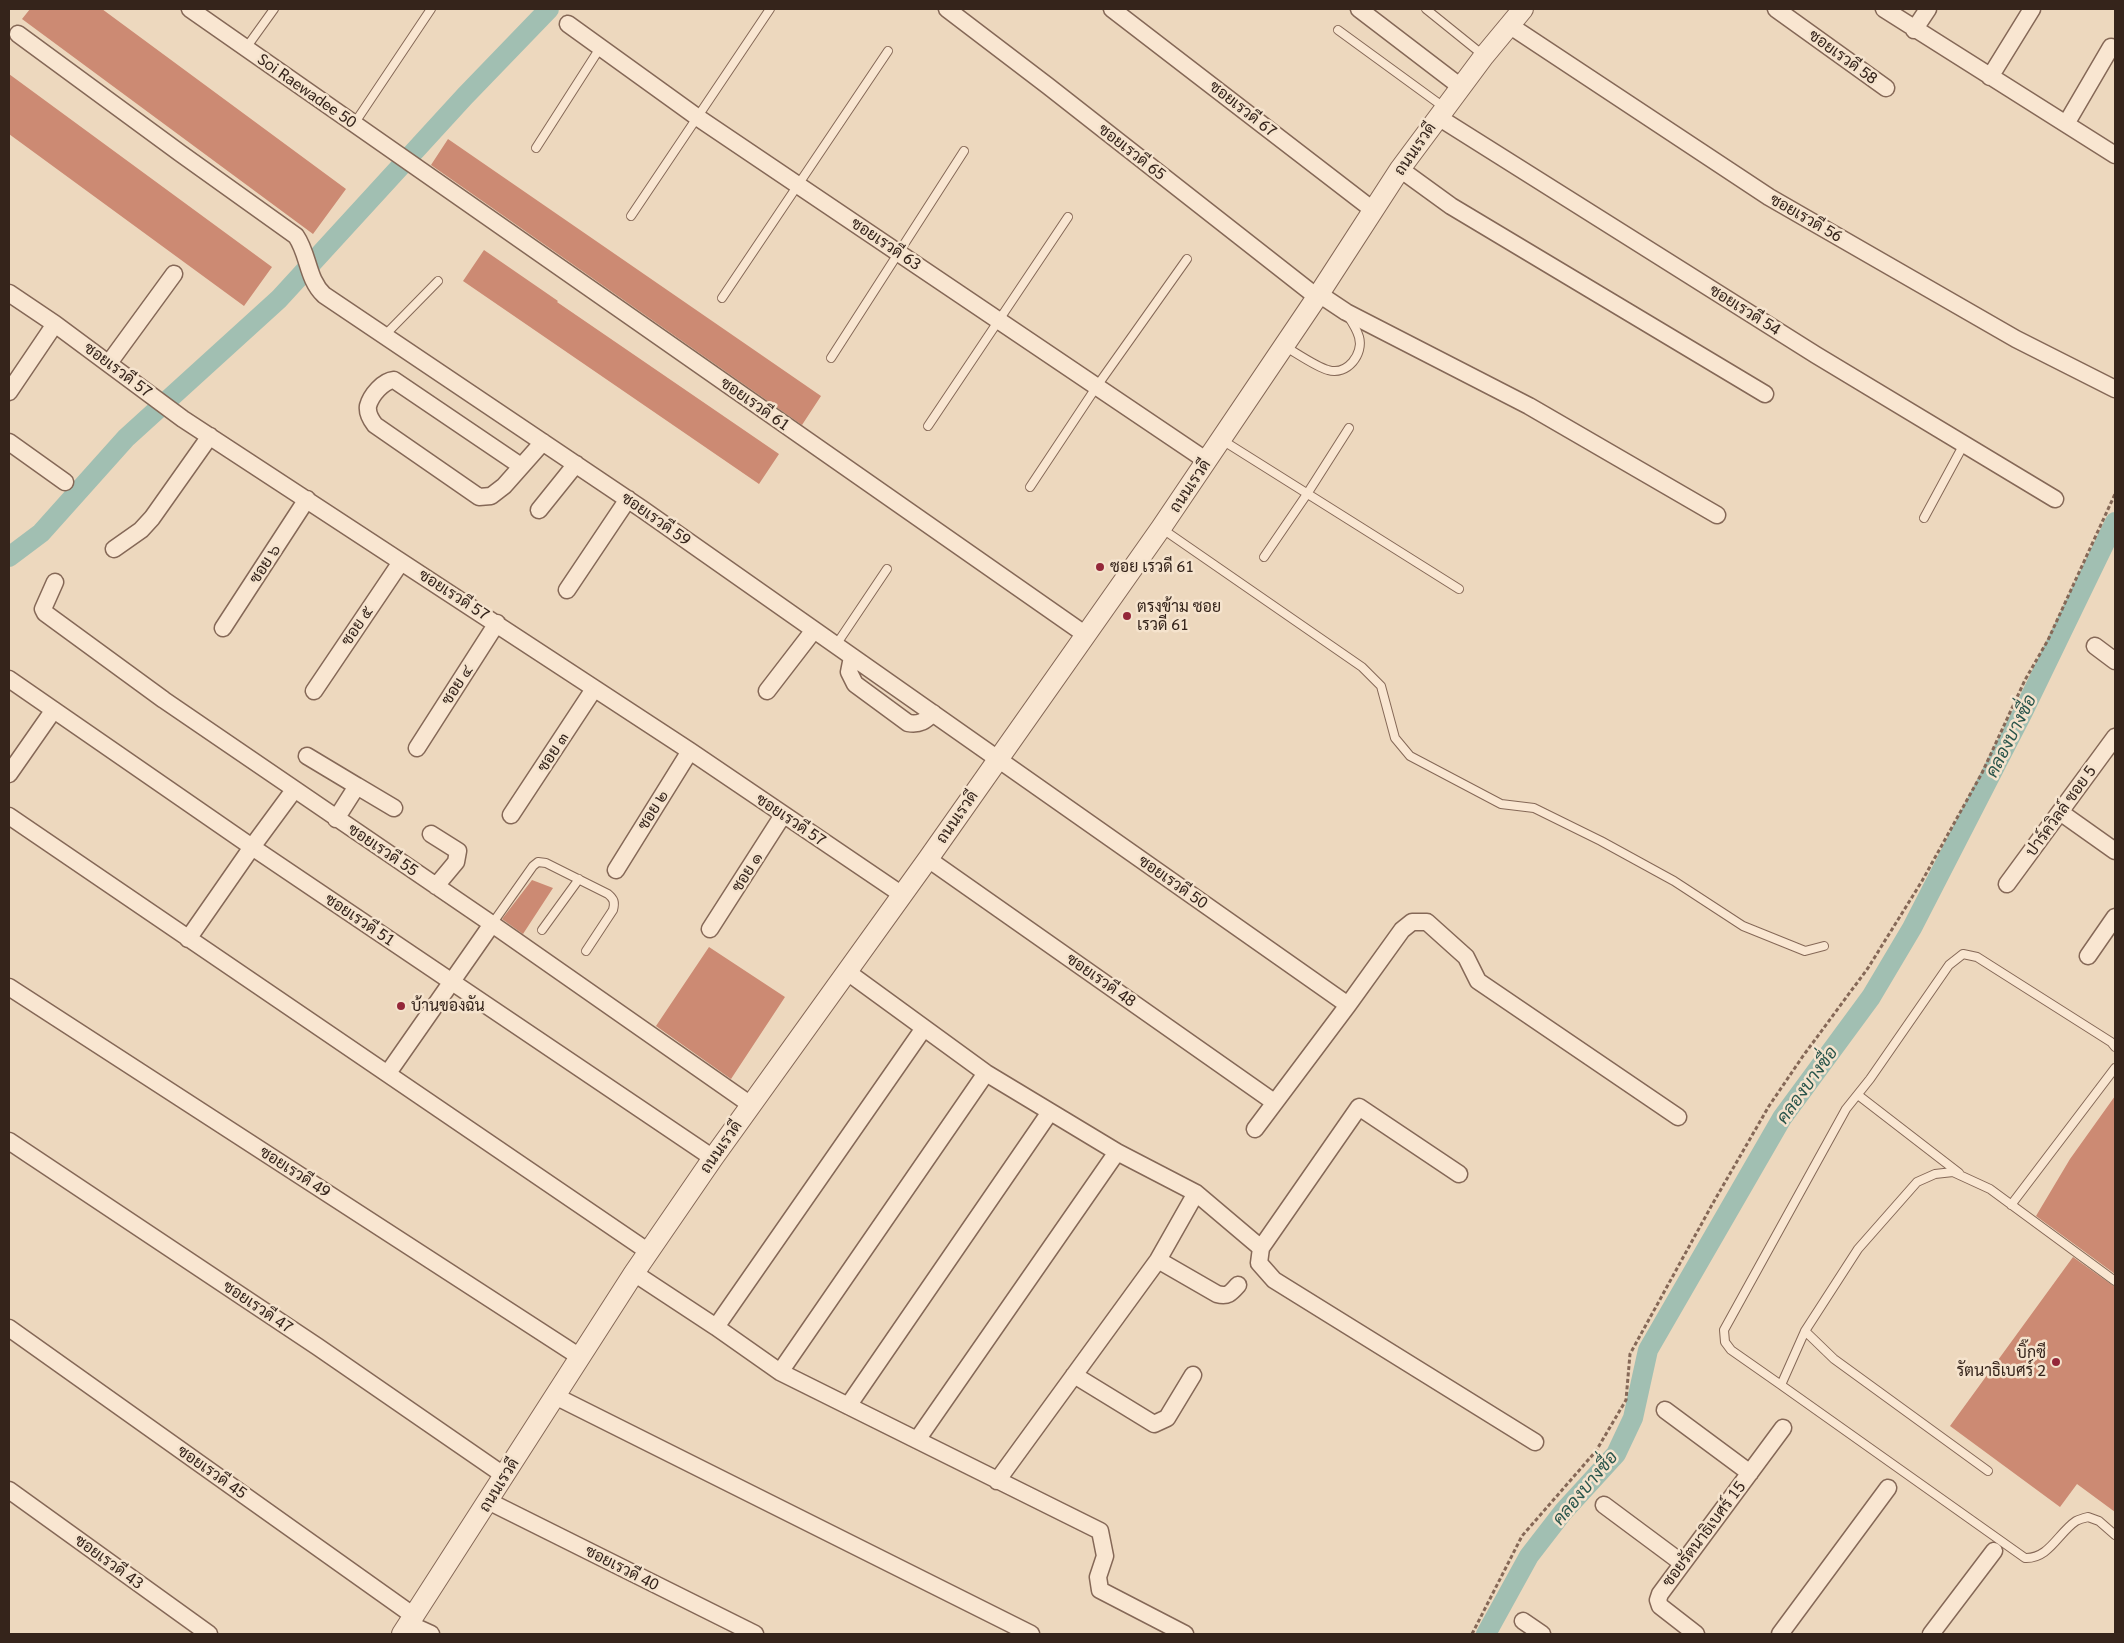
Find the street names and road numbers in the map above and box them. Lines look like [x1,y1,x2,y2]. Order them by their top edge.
street label: ซอยเรวดี 58 [1805,26,1881,88]
street label: Soi Raewadee 50 [254,50,360,132]
street label: ซอยเรวดี 67 [1205,77,1281,141]
street label: ถนนเรวดี [1390,119,1440,179]
street label: ซอยเรวดี 65 [1094,120,1170,184]
street label: ซอยเรวดี 56 [1766,190,1846,246]
street label: ซอยเรวดี 63 [847,214,925,274]
street label: ซอยเรวดี 54 [1706,281,1784,339]
street label: ซอยเรวดี 57 [80,338,156,402]
street label: ซอยเรวดี 61 [717,373,793,435]
street label: ถนนเรวดี [1165,456,1215,516]
street label: ซอยเรวดี 59 [618,488,694,550]
street label: ซอย ๖ [245,541,285,587]
street label: ซอยเรวดี 57 [415,565,493,625]
street label: ซอย ๕ [337,603,377,649]
street label: ซอย ๔ [437,662,477,708]
street label: ซอย ๓ [533,729,573,775]
street label: ปาร์ควิลล์ ซอย 5 [2022,762,2100,860]
street label: ซอย ๒ [633,787,673,833]
street label: ถนนเรวดี [932,787,982,847]
street label: ซอยเรวดี 57 [752,790,830,850]
street label: ซอยเรวดี 55 [344,820,422,880]
street label: ซอย ๑ [727,849,767,895]
street label: ซอยเรวดี 50 [1135,851,1211,913]
street label: ซอยเรวดี 51 [321,890,399,950]
street label: ซอยเรวดี 48 [1063,949,1139,1011]
street label: ถนนเรวดี [696,1117,746,1177]
street label: ซอยเรวดี 49 [256,1142,334,1202]
street label: ซอยเรวดี 47 [219,1277,297,1337]
street label: ซอยเรวดี 45 [174,1441,250,1503]
street label: ถนนเรวดี [475,1454,523,1516]
street label: ซอยรัตนาธิเบศร์ 15 [1658,1478,1750,1590]
street label: ซอยเรวดี 43 [71,1531,147,1593]
street label: ซอยเรวดี 40 [582,1541,662,1595]

